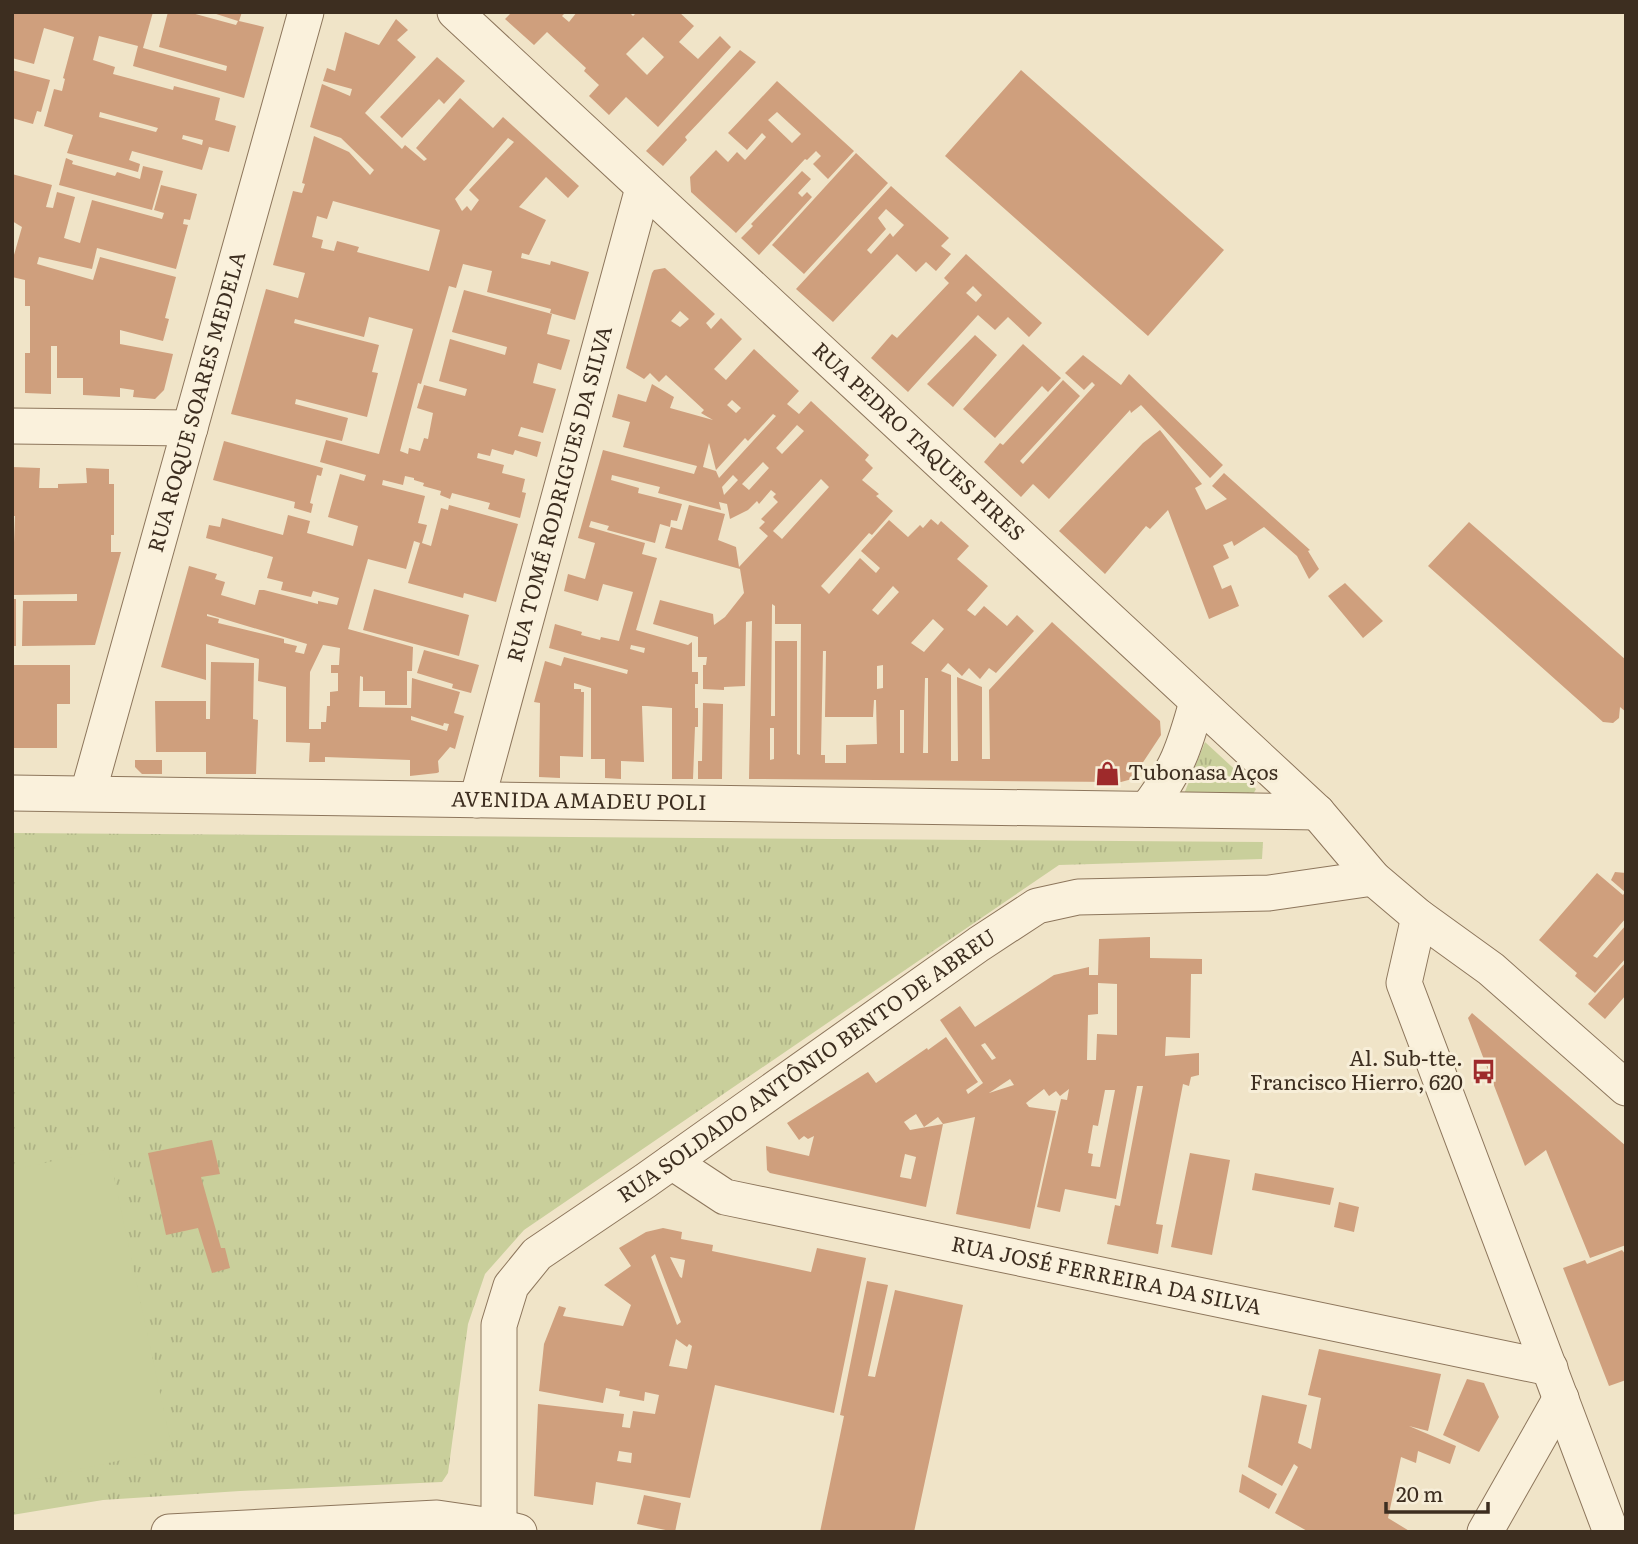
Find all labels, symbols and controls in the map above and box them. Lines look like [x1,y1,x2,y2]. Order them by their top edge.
street label: RUA ROQUE SOARES MEDELA [138,247,252,555]
street label: RUA TOMÉ RODRIGUES DA SILVA [497,321,618,665]
street label: RUA PEDRO TAQUES PIRES [807,334,1033,547]
place label: Tubonasa Aços [1128,755,1278,786]
shop icon: Tubonasa Aços [1094,759,1122,787]
street label: AVENIDA AMADEU POLI [451,781,707,816]
street label: RUA SOLDADO ANTÔNIO BENTO DE ABREU [610,919,1001,1208]
place label: Al. Sub-tte. Francisco Hierro, 620 [1250,1041,1463,1096]
bus stop icon: Al. Sub-tte. Francisco Hierro, 620 [1469,1057,1497,1085]
street label: RUA JOSÉ FERREIRA DA SILVA [949,1226,1265,1321]
scale bar [1386,1470,1488,1514]
text: 20 m [1396,1477,1443,1508]

